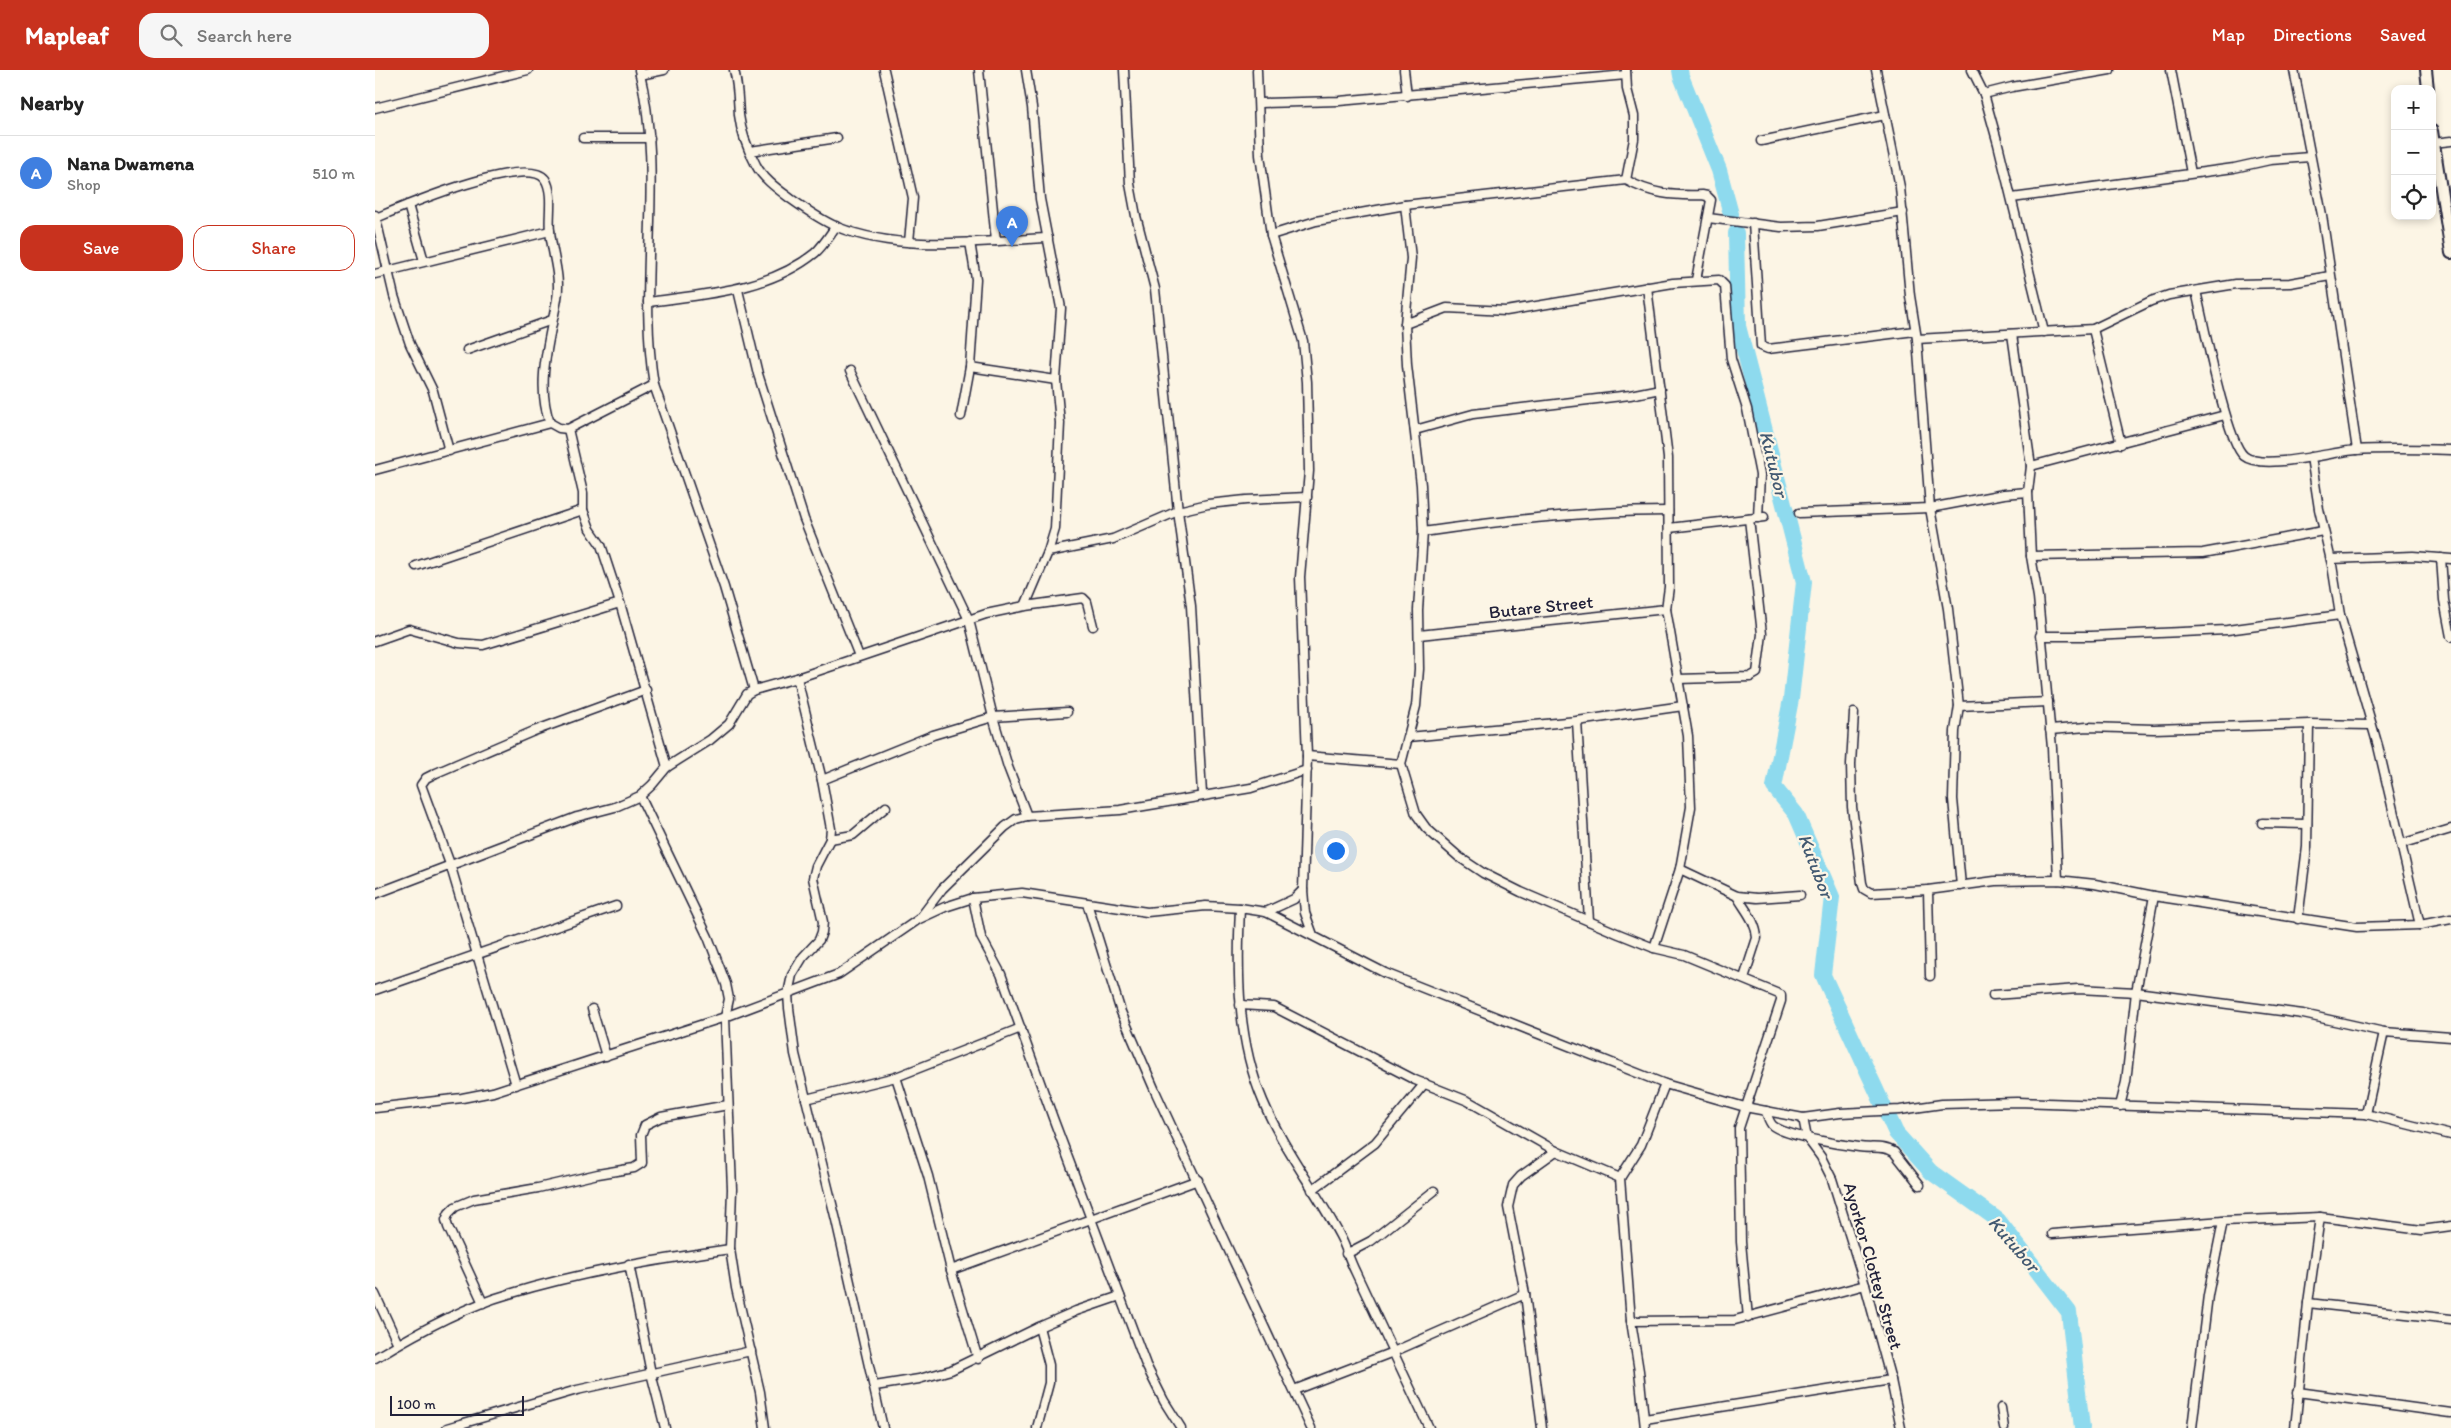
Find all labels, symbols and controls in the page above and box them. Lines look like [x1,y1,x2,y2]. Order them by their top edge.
search box [139,13,489,58]
text: Mapleaf [25,21,109,50]
icon: search [157,21,185,49]
text: Search here [197,24,292,47]
text: Map [2212,24,2245,46]
text: Directions [2273,24,2352,46]
text: Saved [2380,24,2426,46]
map controls [2391,85,2436,220]
button: + [2391,85,2436,130]
text: Nearby [20,90,84,115]
button: − [2391,130,2436,175]
text: Nana Dwamena [67,152,194,175]
text: A [31,164,41,183]
text: 510 m [312,164,355,183]
text: Shop [67,175,101,194]
button: locate [2391,175,2436,220]
pin: A [996,206,1028,247]
button: Save [20,225,183,271]
button: Share [193,225,355,271]
water label: Kutubor [1755,429,1794,502]
street label: Butare Street [1488,591,1594,623]
water label: Kutubor [1793,831,1840,904]
your location [1323,838,1349,864]
street label: Ayorkor Clottey Street [1839,1180,1907,1352]
water label: Kutubor [1983,1211,2046,1279]
scale bar [390,1393,524,1416]
text: 100 m [397,1396,436,1413]

